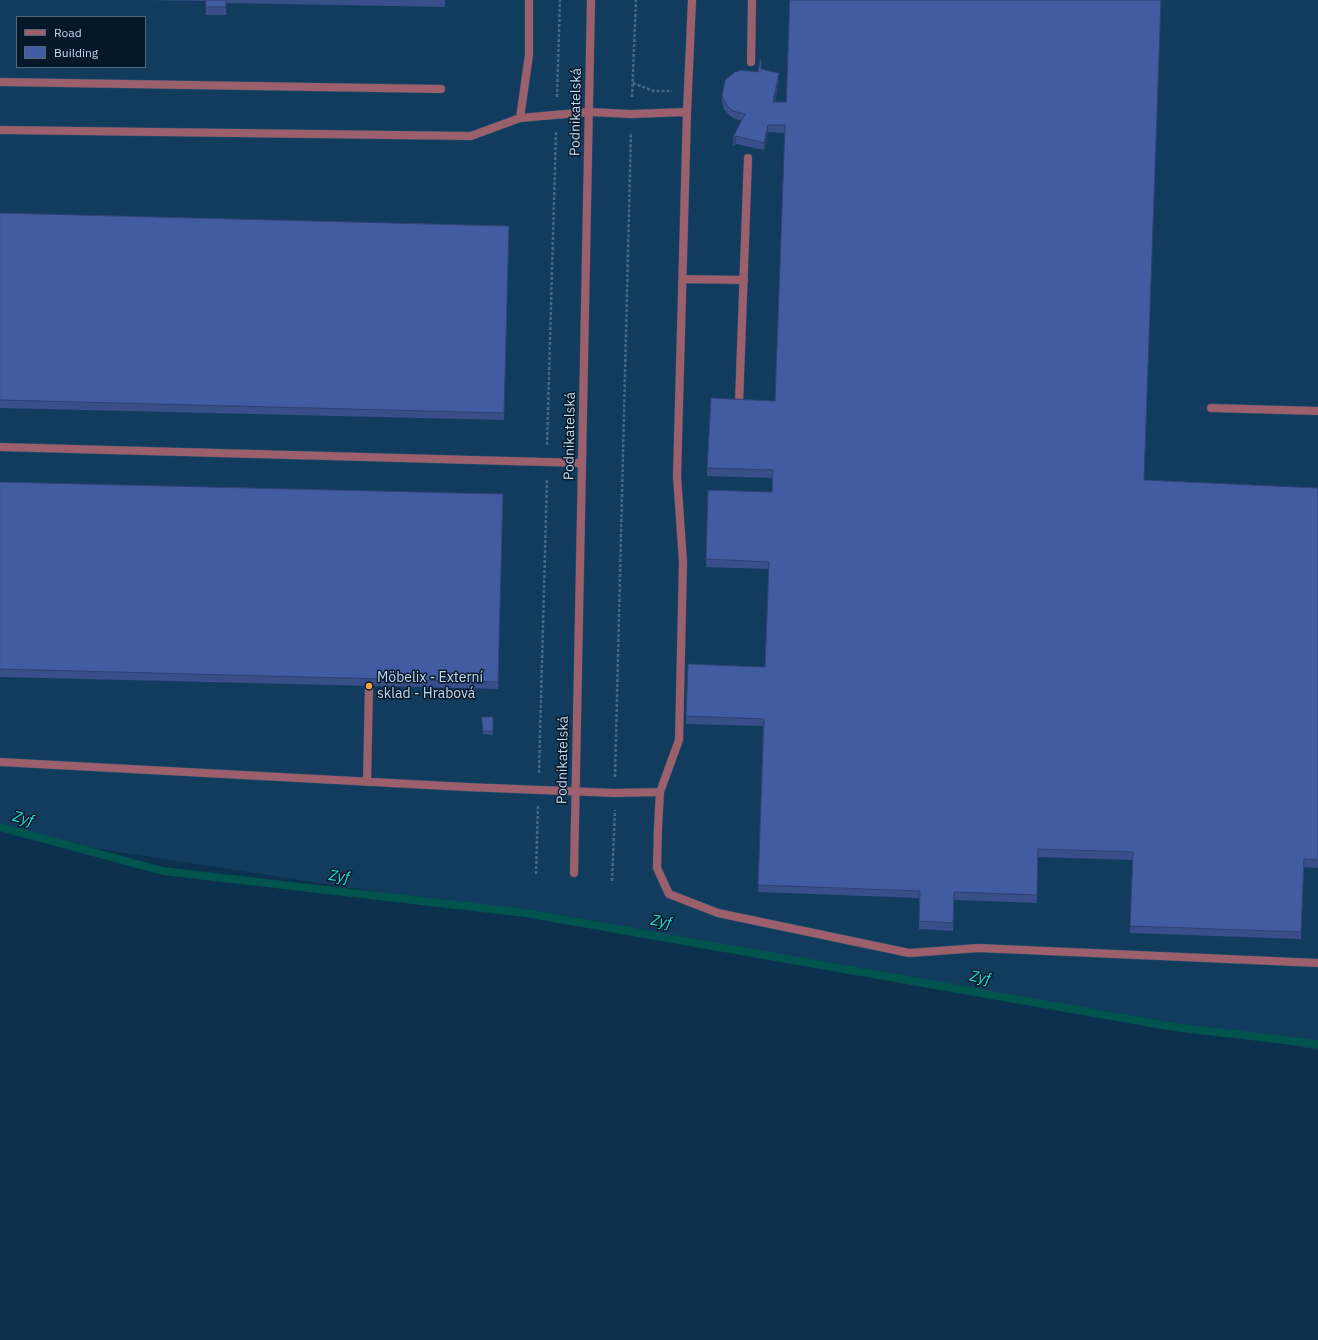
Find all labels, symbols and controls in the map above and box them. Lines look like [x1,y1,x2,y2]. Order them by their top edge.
legend [16,16,146,68]
text: Road [54,25,82,40]
text: Building [54,45,98,60]
street label: Podnikatelská [567,68,585,156]
street label: Podnikatelská [561,392,579,480]
place label: Möbelix - Externí sklad - Hrabová [377,670,483,702]
marker: Möbelix - Externí sklad - Hrabová [364,681,374,691]
street label: Podnikatelská [554,716,572,804]
water label: Zyf [11,808,35,830]
water label: Zyf [328,867,350,887]
water label: Zyf [649,911,673,933]
water label: Zyf [968,967,992,989]

